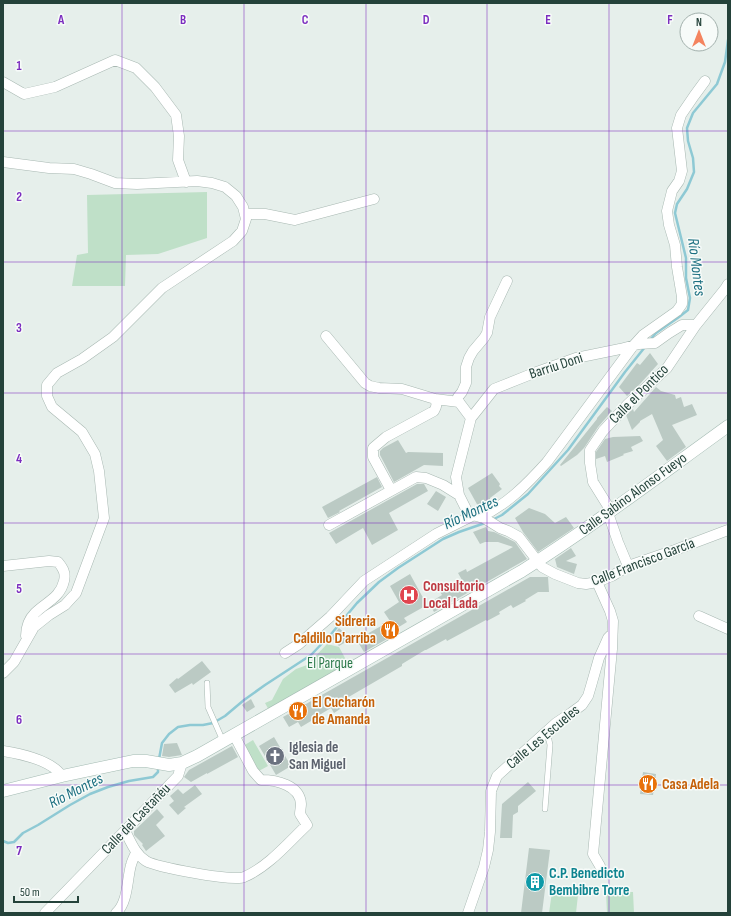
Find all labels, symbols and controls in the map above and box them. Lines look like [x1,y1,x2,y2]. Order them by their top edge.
text: A [57,12,65,28]
text: B [180,12,186,28]
text: C [302,12,309,28]
text: D [423,12,430,28]
text: E [545,12,551,28]
text: F [667,12,673,28]
north arrow [679,12,719,52]
text: N [696,16,702,29]
text: 1 [16,58,22,74]
text: 2 [16,189,22,205]
water label: Río Montes [683,237,709,297]
text: 3 [16,320,22,336]
street label: Barriu Doni [527,348,585,384]
street label: Calle el Pontico [605,360,673,428]
street label: Calle Sabino Alonso Fueyo [575,448,691,540]
text: 4 [16,451,22,467]
water label: Río Montes [441,492,502,534]
street label: Calle Francisco García [589,533,698,590]
place label: Consultorio Local Lada [423,577,485,613]
text: 5 [16,581,22,597]
hospital icon: Consultorio Local Lada [398,584,420,606]
place label: Sidreria Caldillo D'arriba [293,612,376,648]
restaurant icon: Sidreria Caldillo D'arriba [379,619,401,641]
park label: El Parque [307,654,353,673]
place label: El Cucharón de Amanda [312,693,375,729]
restaurant icon: El Cucharón de Amanda [287,700,309,722]
street label: Calle Les Escueles [502,701,584,773]
text: 6 [16,712,22,728]
place label: Iglesia de San Miguel [289,738,346,774]
church icon: Iglesia de San Miguel [264,745,286,767]
water label: Río Montes [46,769,107,813]
restaurant icon: Casa Adela [637,773,659,795]
place label: Casa Adela [662,775,719,794]
street label: Calle del Castañéu [97,780,175,858]
text: 7 [16,843,22,859]
place label: C.P. Benedicto Bembibre Torre [549,864,629,900]
building icon: C.P. Benedicto Bembibre Torre [524,871,546,893]
scale bar [14,878,78,904]
text: 50 m [20,885,40,900]

